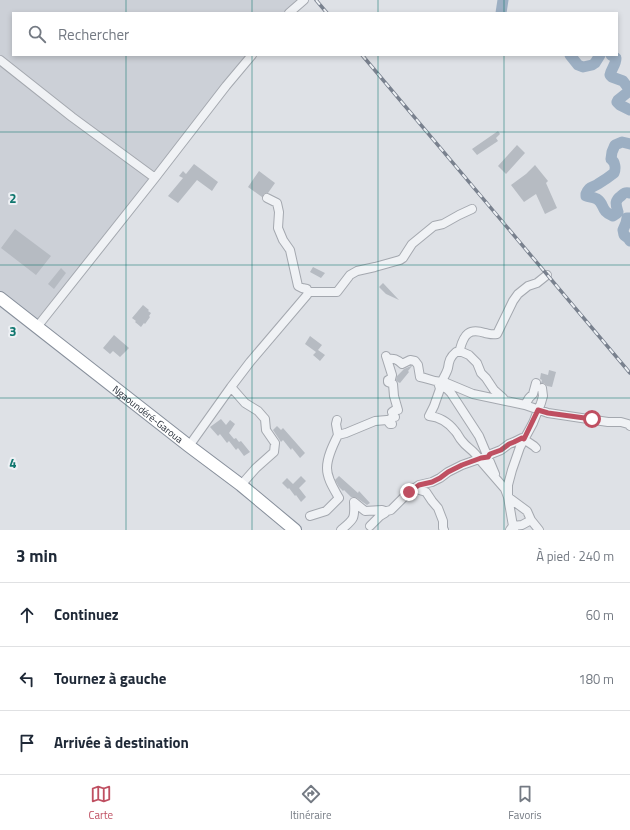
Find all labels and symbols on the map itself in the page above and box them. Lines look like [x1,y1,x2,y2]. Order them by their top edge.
text: 2 [9,188,17,208]
text: 3 [9,321,17,341]
street label: Ngaoundéré-Garoua [109,381,187,446]
route start [583,410,601,428]
text: 4 [9,453,17,473]
route end [400,483,418,501]

